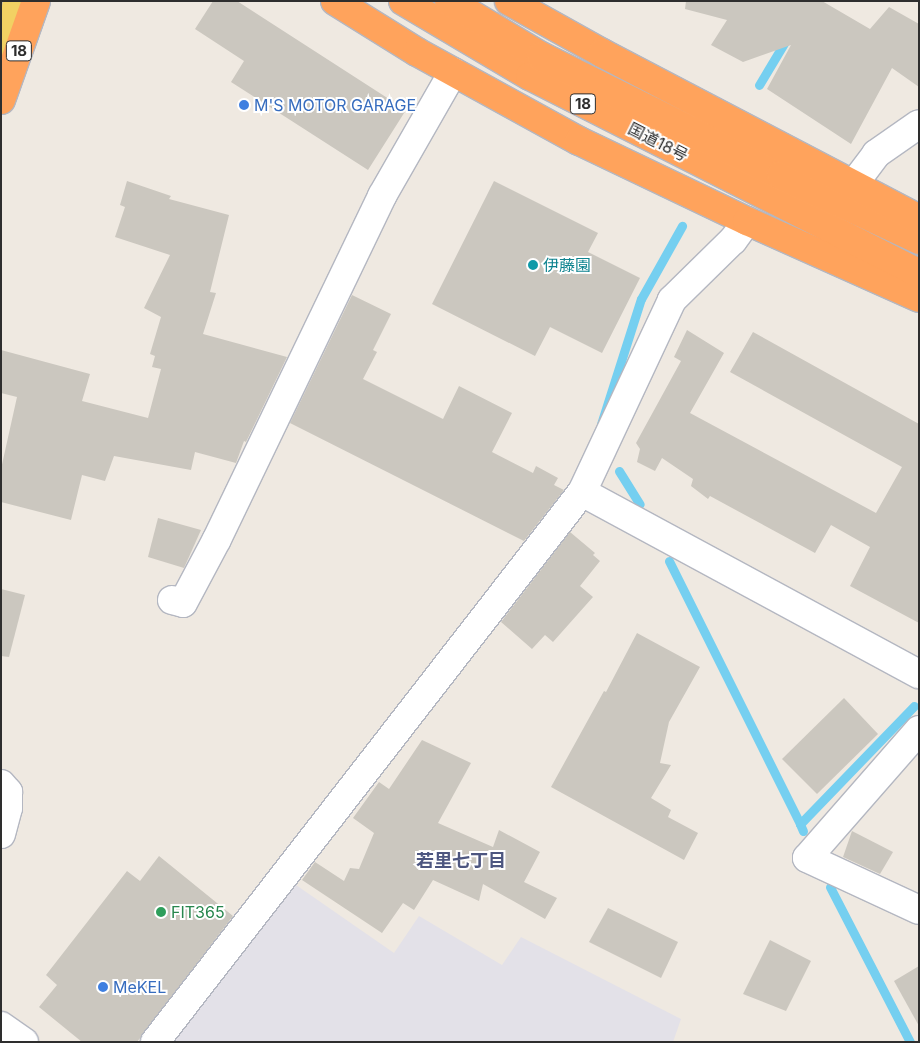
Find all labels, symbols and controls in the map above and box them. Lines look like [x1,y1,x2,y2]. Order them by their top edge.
road number: 18 [5,38,33,64]
road number: 18 [569,92,597,116]
place label: M'S MOTOR GARAGE [254,95,416,115]
marker: M'S MOTOR GARAGE [238,99,250,111]
street label: 国道18号 [625,119,691,165]
place label: 伊藤園 [543,255,591,275]
marker: 伊藤園 [527,259,539,271]
district label: 若里七丁目 [416,850,506,872]
place label: FIT365 [171,902,225,922]
marker: FIT365 [155,906,167,918]
place label: MeKEL [113,977,166,997]
marker: MeKEL [97,981,109,993]

